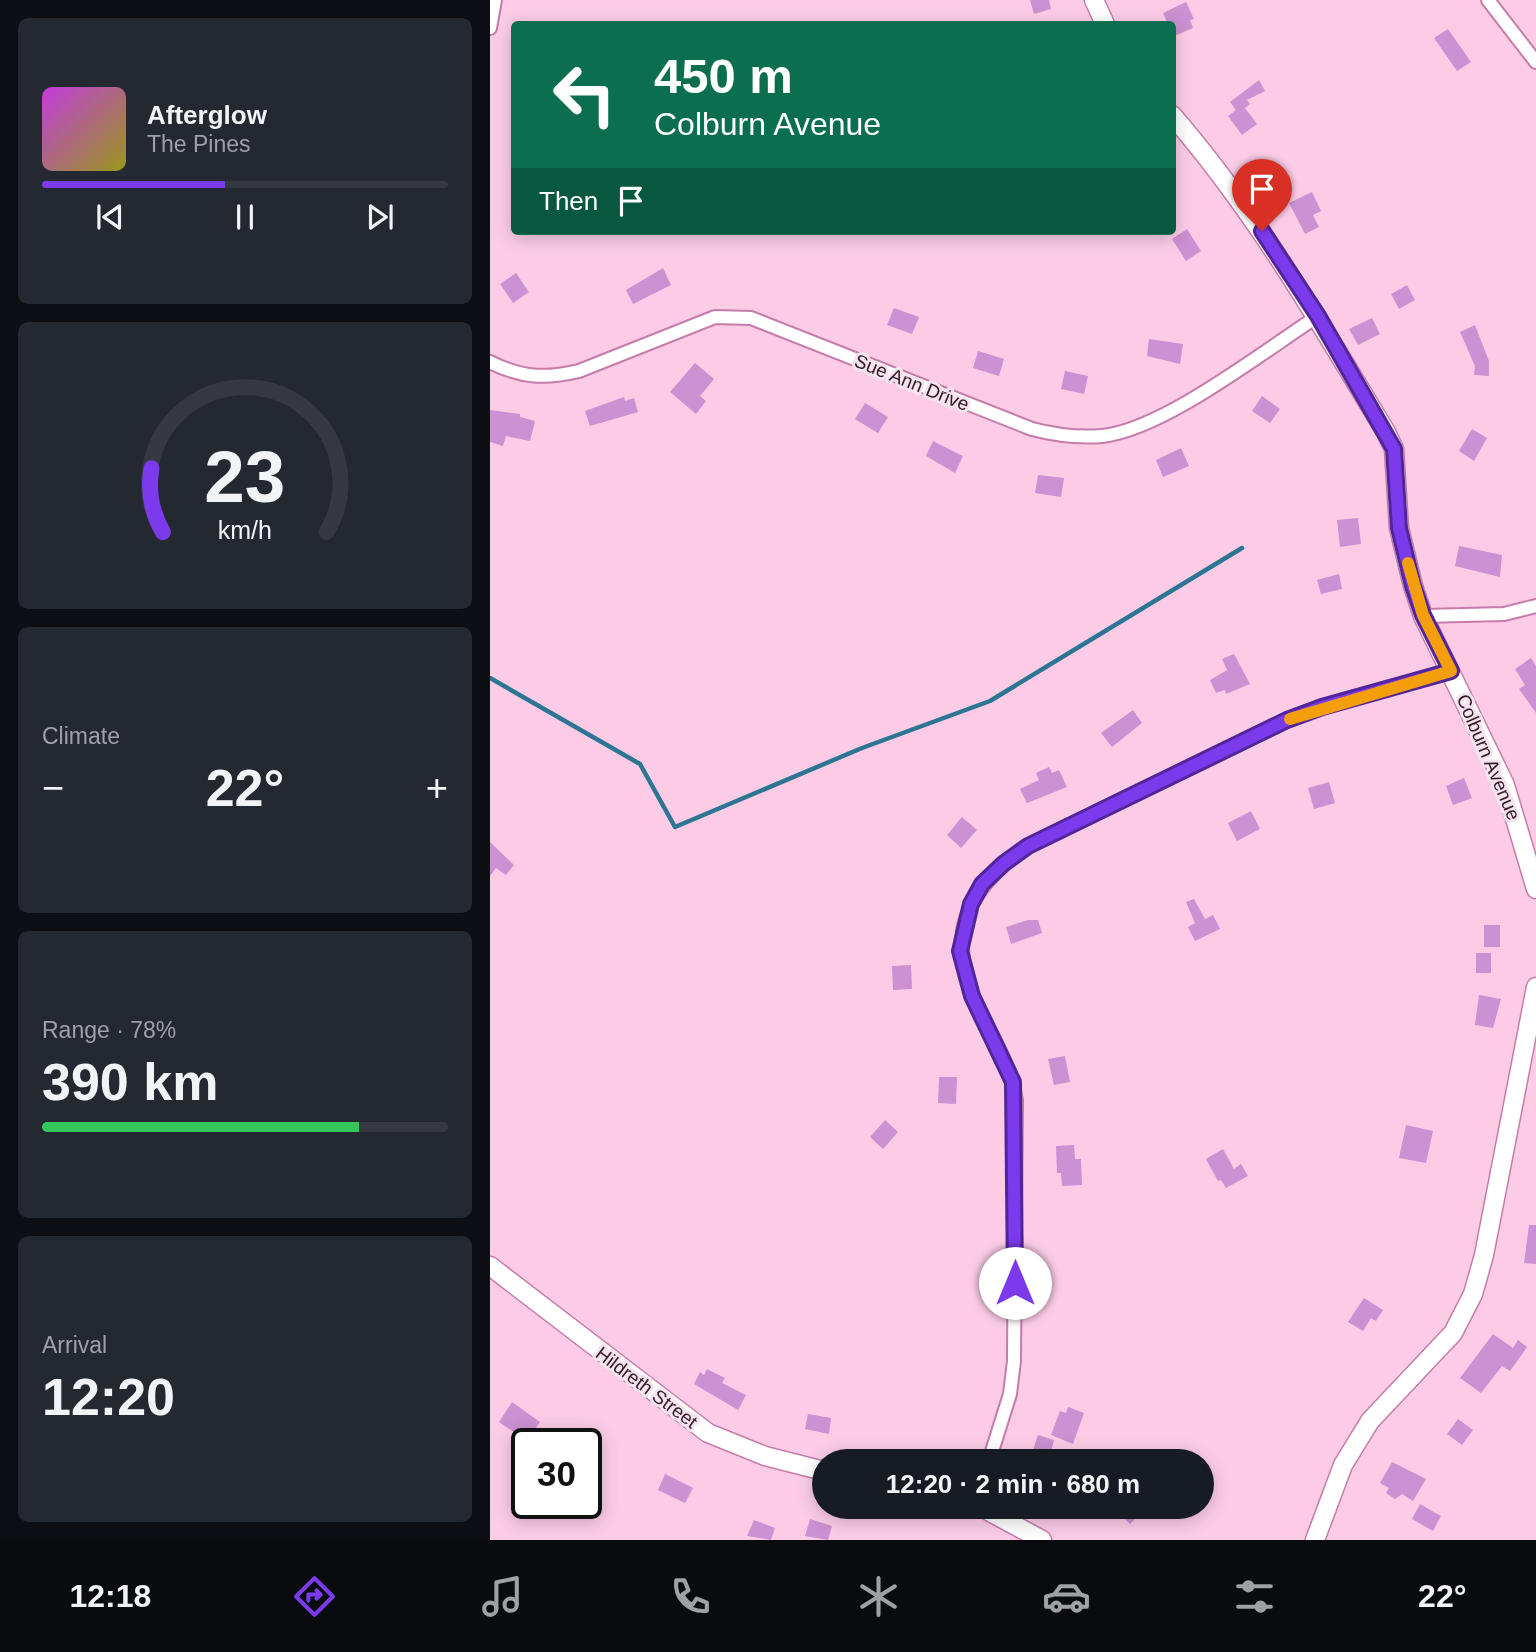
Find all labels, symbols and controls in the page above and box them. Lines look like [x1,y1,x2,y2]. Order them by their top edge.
icon: left [539,49,630,140]
text: 450 m [654,49,793,103]
text: Afterglow [147,100,267,130]
text: Colburn Avenue [654,106,881,142]
text: The Pines [147,131,251,157]
pin [1232,159,1292,231]
icon: arrive [1243,170,1281,208]
icon: arrive [612,182,650,220]
text: Then [539,186,598,216]
icon: previous [91,198,129,236]
icon: pause [226,198,264,236]
icon: next [361,198,399,236]
street label: Sue Ann Drive [852,350,972,415]
text: 23 [205,436,285,517]
text: km/h [218,515,272,543]
street label: Colburn Avenue [1453,691,1525,823]
text: Climate [42,723,120,749]
text: 22° [206,759,284,817]
text: − [42,767,64,809]
text: + [426,767,448,809]
text: Range · 78% [42,1017,176,1043]
text: 390 km [42,1053,218,1111]
position arrow [978,1246,1052,1320]
text: Arrival [42,1332,107,1358]
street label: Hildreth Street [592,1342,702,1433]
text: 12:20 [42,1368,175,1426]
speed limit sign: 30 [511,1428,602,1519]
text: 12:20 · 2 min · 680 m [886,1469,1140,1499]
icon: directions [290,1572,339,1621]
icon: music [478,1572,527,1621]
icon: phone [666,1572,715,1621]
icon: climate [854,1572,903,1621]
icon: car [1042,1572,1091,1621]
icon: filters [1230,1572,1279,1621]
text: 12:18 [69,1578,151,1614]
text: 22° [1418,1578,1467,1614]

